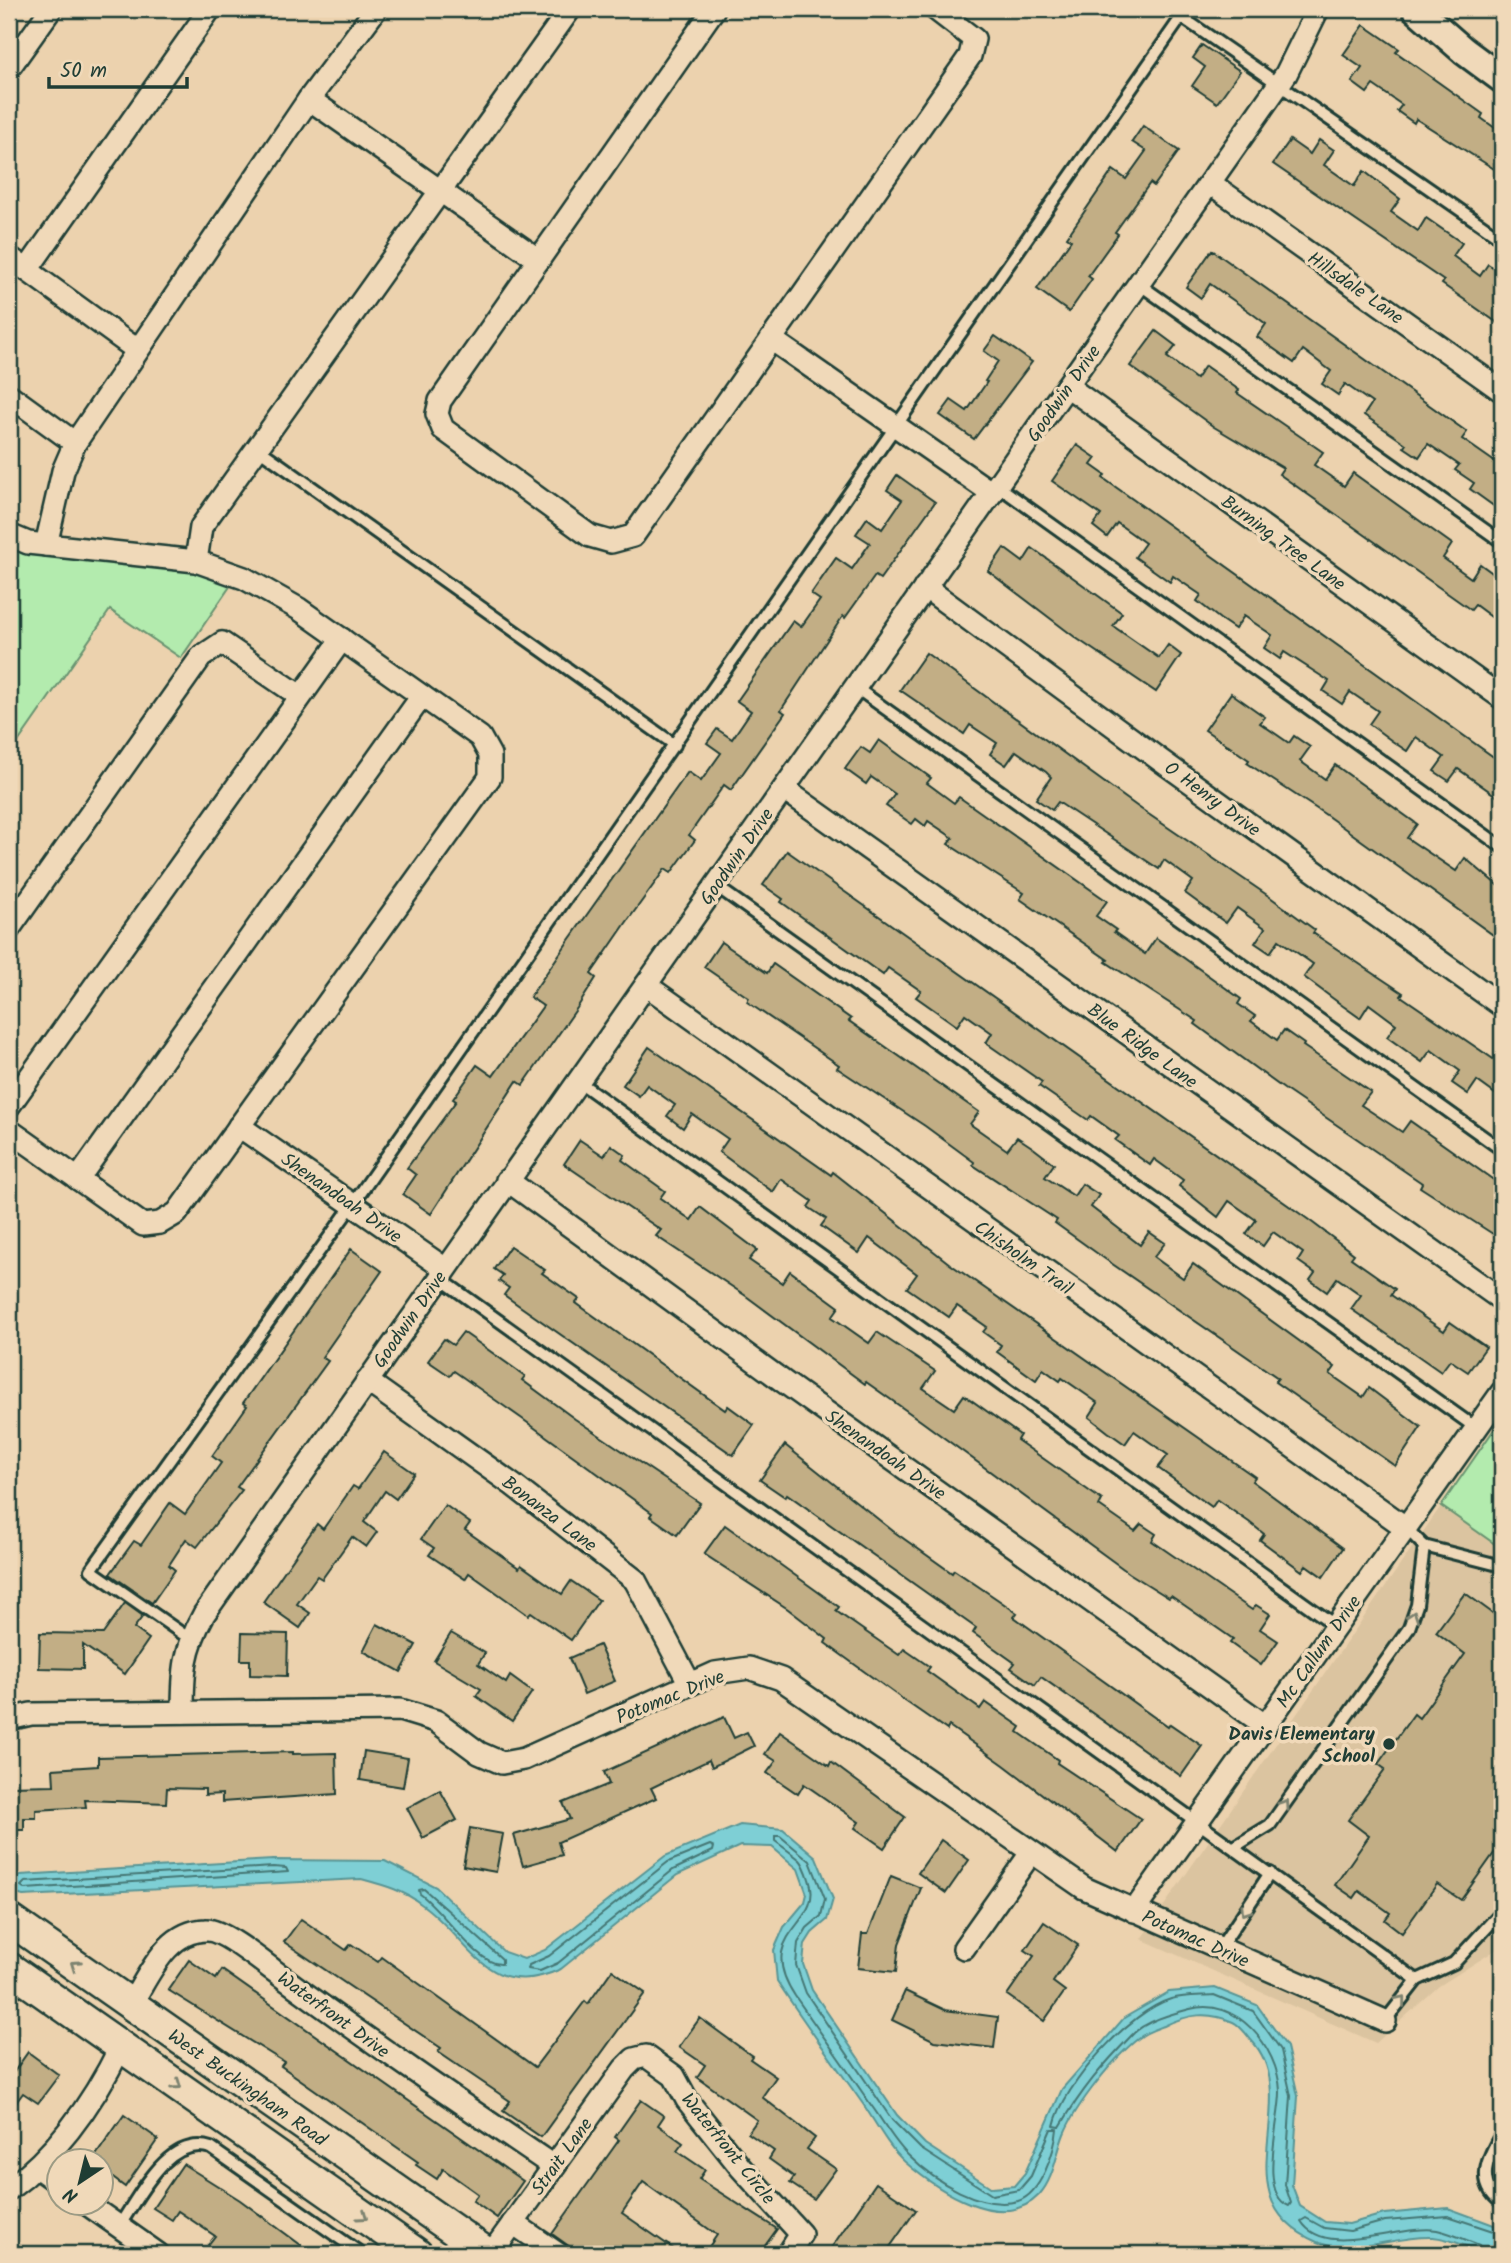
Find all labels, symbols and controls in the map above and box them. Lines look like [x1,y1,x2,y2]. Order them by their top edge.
scale bar [49,46,187,90]
text: 50 m [60,55,107,88]
street label: Hillsdale Lane [1300,244,1410,333]
street label: Goodwin Drive [1020,339,1110,449]
street label: Burning Tree Lane [1214,488,1352,600]
street label: O Henry Drive [1157,754,1267,845]
street label: Goodwin Drive [693,802,783,912]
street label: Blue Ridge Lane [1080,996,1204,1097]
street label: Shenandoah Drive [274,1146,408,1252]
street label: Chisholm Trail [967,1213,1079,1304]
street label: Goodwin Drive [366,1265,456,1375]
street label: Shenandoah Drive [818,1403,952,1509]
street label: Bonanza Lane [495,1469,603,1561]
street label: Mc Callum Drive [1269,1589,1370,1715]
one-way arrow [1405,1611,1419,1623]
street label: Potomac Drive [612,1662,730,1733]
place label: Davis Elementary School [1228,1720,1376,1772]
marker: Davis Elementary School [1381,1736,1397,1752]
one-way arrow [1277,1799,1289,1812]
street label: Potomac Drive [1137,1903,1254,1977]
one-way arrow [1240,1903,1253,1916]
one-way arrow [70,1961,83,1973]
street label: Waterfront Drive [270,1964,396,2067]
one-way arrow [1393,1996,1405,2009]
street label: West Buckingham Road [161,2022,333,2155]
one-way arrow [169,2077,182,2089]
street label: Waterfront Circle [673,2087,782,2212]
street label: Strait Lane [524,2112,601,2202]
north arrow [46,2148,116,2218]
text: N [58,2179,85,2210]
one-way arrow [355,2208,368,2220]

